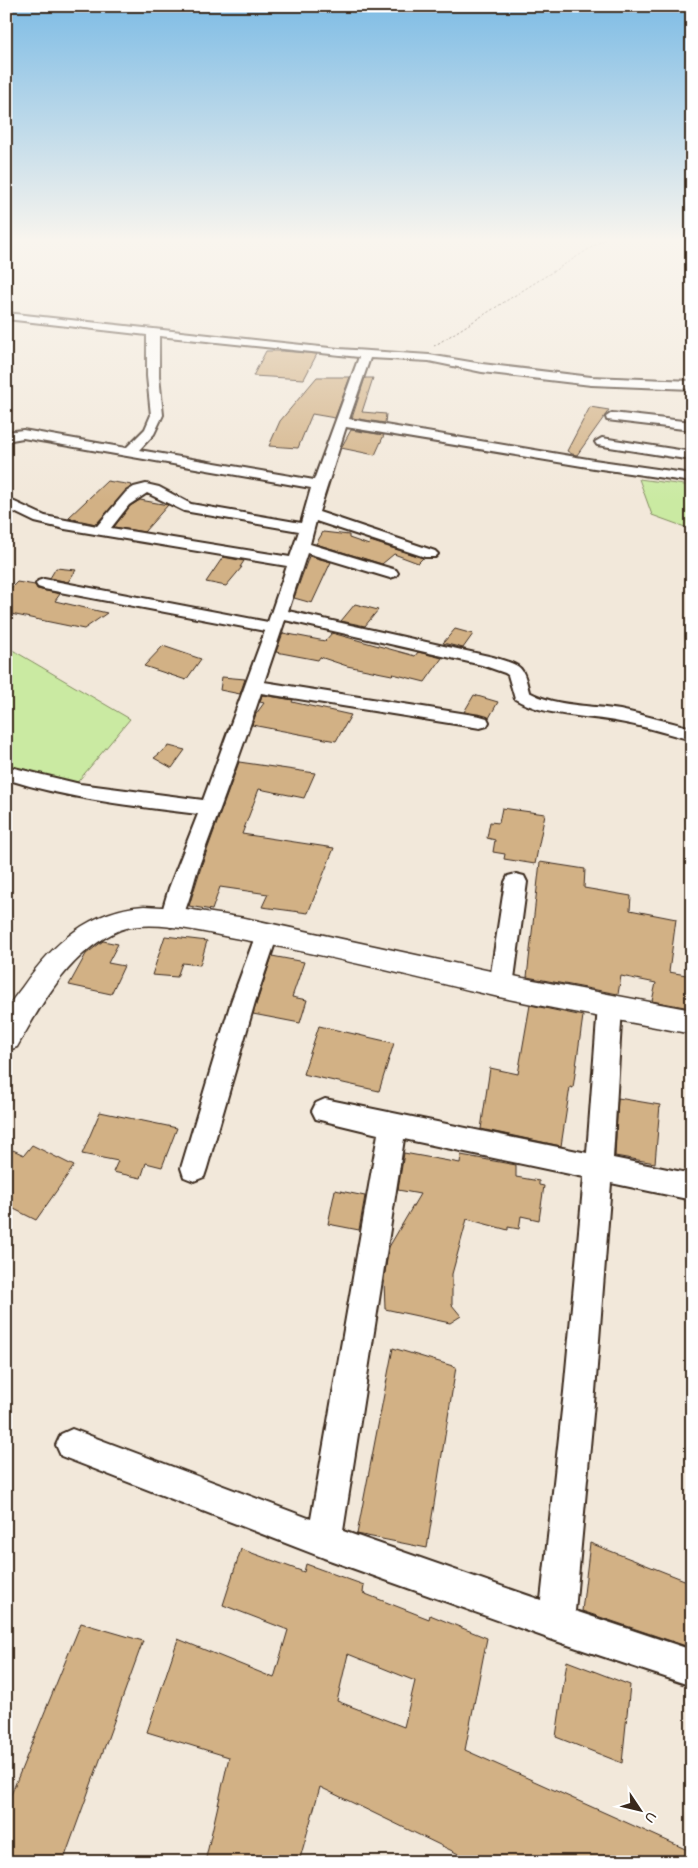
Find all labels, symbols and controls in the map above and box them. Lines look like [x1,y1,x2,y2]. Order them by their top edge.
north arrow [616,1786,666,1836]
text: U [641,1808,660,1826]

